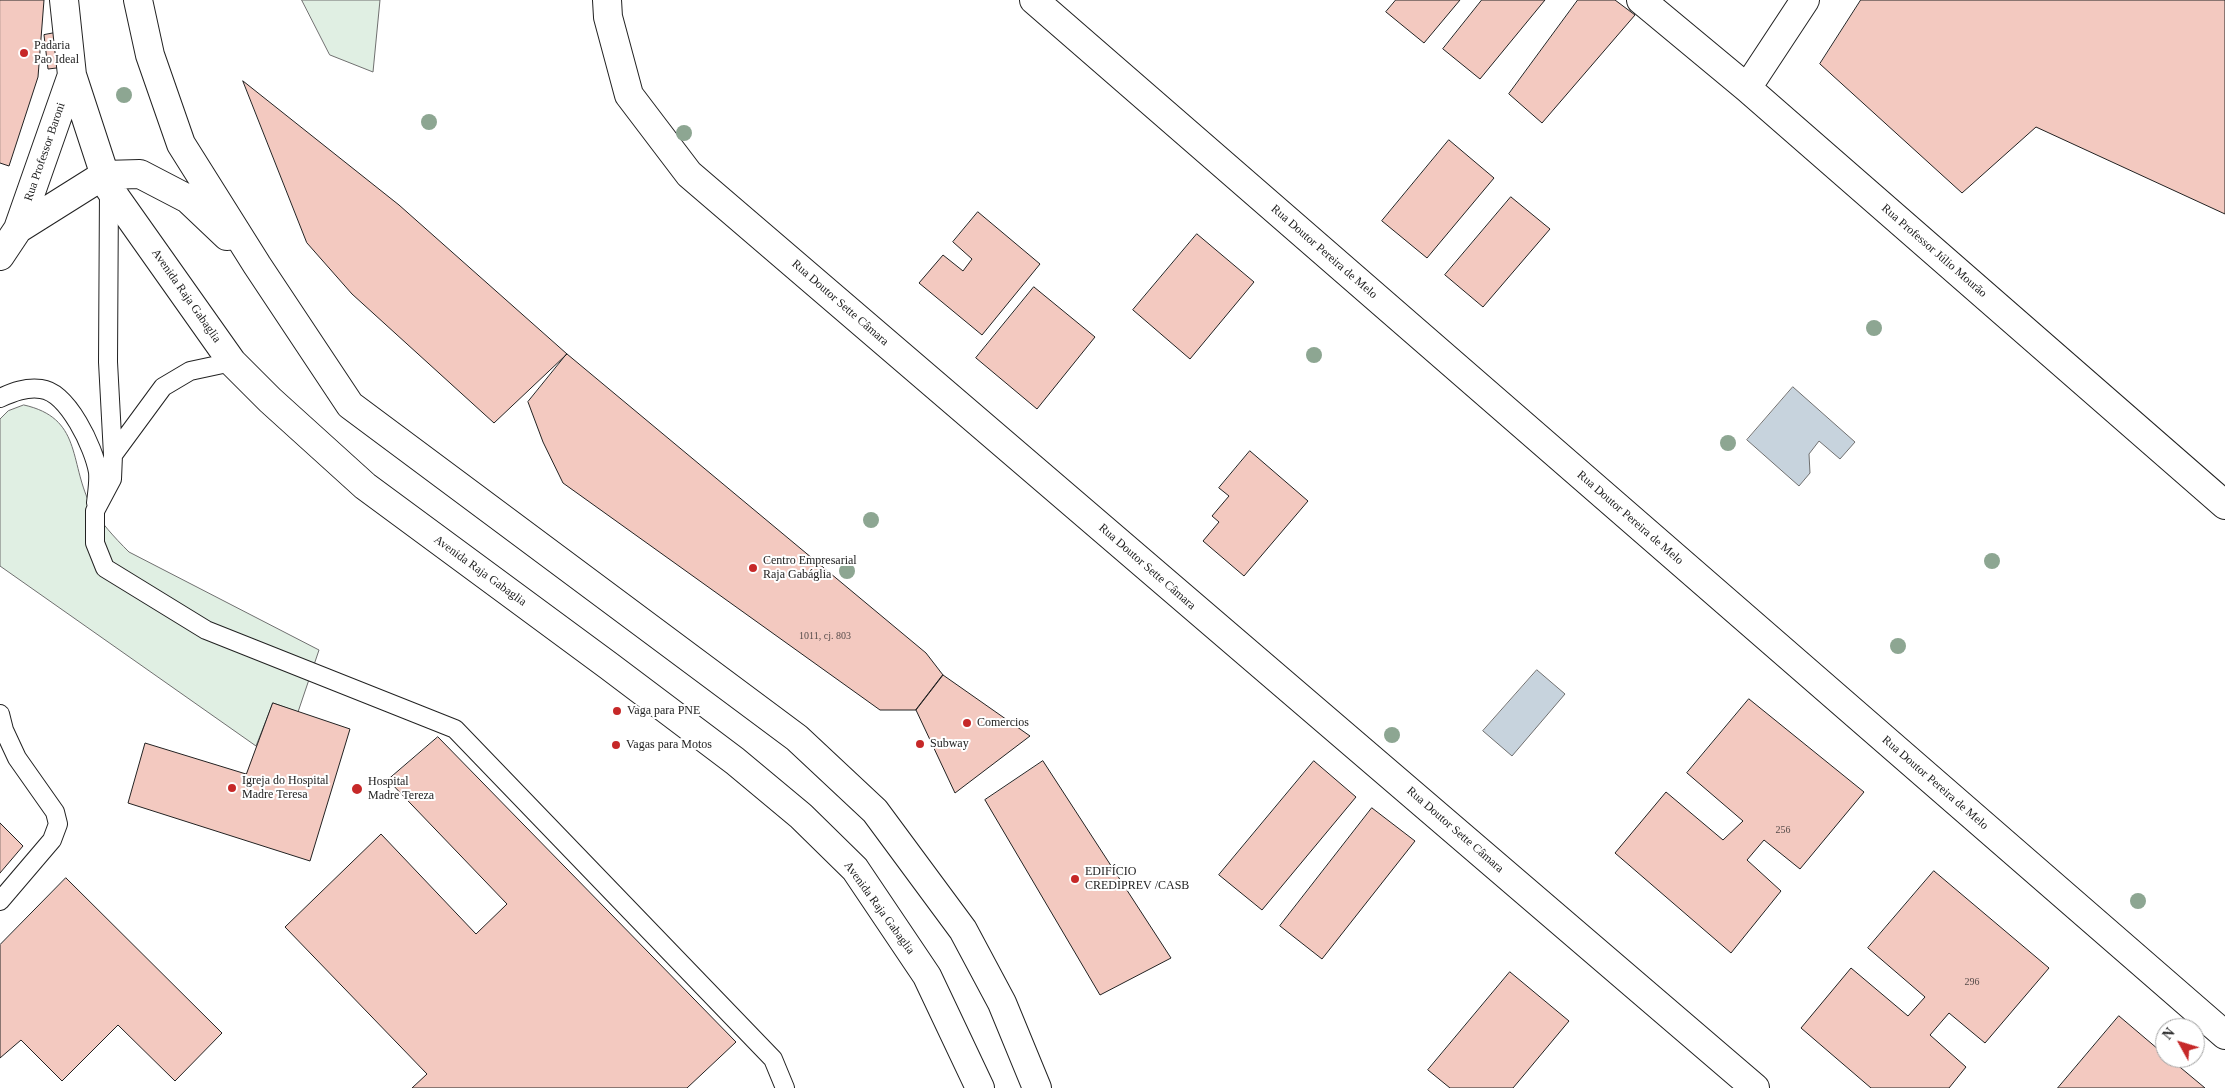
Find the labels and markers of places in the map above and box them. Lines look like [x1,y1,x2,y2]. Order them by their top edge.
place label: Padaria Pao Ideal [34,39,79,67]
marker: Padaria Pao Ideal [18,47,30,59]
place label: Centro Empresarial Raja Gabáglia [763,554,857,582]
marker: Centro Empresarial Raja Gabáglia [747,562,759,574]
place label: Vaga para PNE [627,704,700,718]
marker: Vaga para PNE [611,705,623,717]
place label: Comercios [977,716,1029,730]
marker: Comercios [961,717,973,729]
place label: Subway [930,737,969,751]
place label: Vagas para Motos [626,738,712,752]
marker: Subway [914,738,926,750]
marker: Vagas para Motos [610,739,622,751]
place label: Igreja do Hospital Madre Teresa [242,774,329,802]
place label: Hospital Madre Tereza [368,775,434,803]
marker: Igreja do Hospital Madre Teresa [226,782,238,794]
marker: Hospital Madre Tereza [350,782,364,796]
place label: EDIFÍCIO CREDIPREV /CASB [1085,865,1189,893]
marker: EDIFÍCIO CREDIPREV /CASB [1069,873,1081,885]

